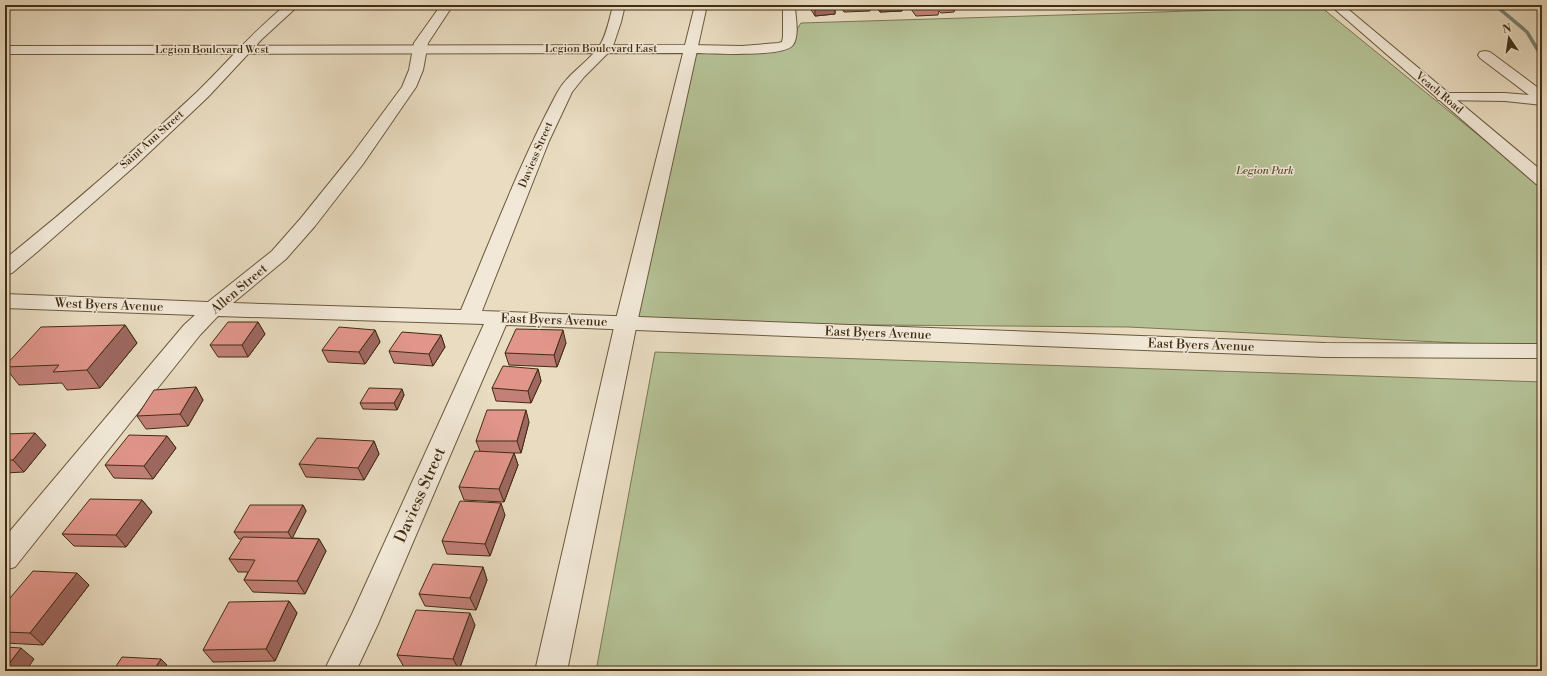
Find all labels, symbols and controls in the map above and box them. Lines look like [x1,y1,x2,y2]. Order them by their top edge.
north arrow [1489,18,1529,58]
text: N [1501,21,1513,37]
street label: Legion Boulevard East [545,42,657,56]
street label: Legion Boulevard West [155,43,269,57]
street label: Veach Road [1412,68,1466,117]
street label: Saint Ann Street [117,108,187,172]
street label: Daviess Street [516,120,556,190]
park label: Legion Park [1235,164,1294,178]
street label: Allen Street [207,260,271,318]
street label: West Byers Avenue [53,295,164,315]
street label: East Byers Avenue [500,310,608,330]
street label: East Byers Avenue [824,323,932,343]
street label: East Byers Avenue [1147,335,1255,355]
street label: Daviess Street [390,444,450,546]

